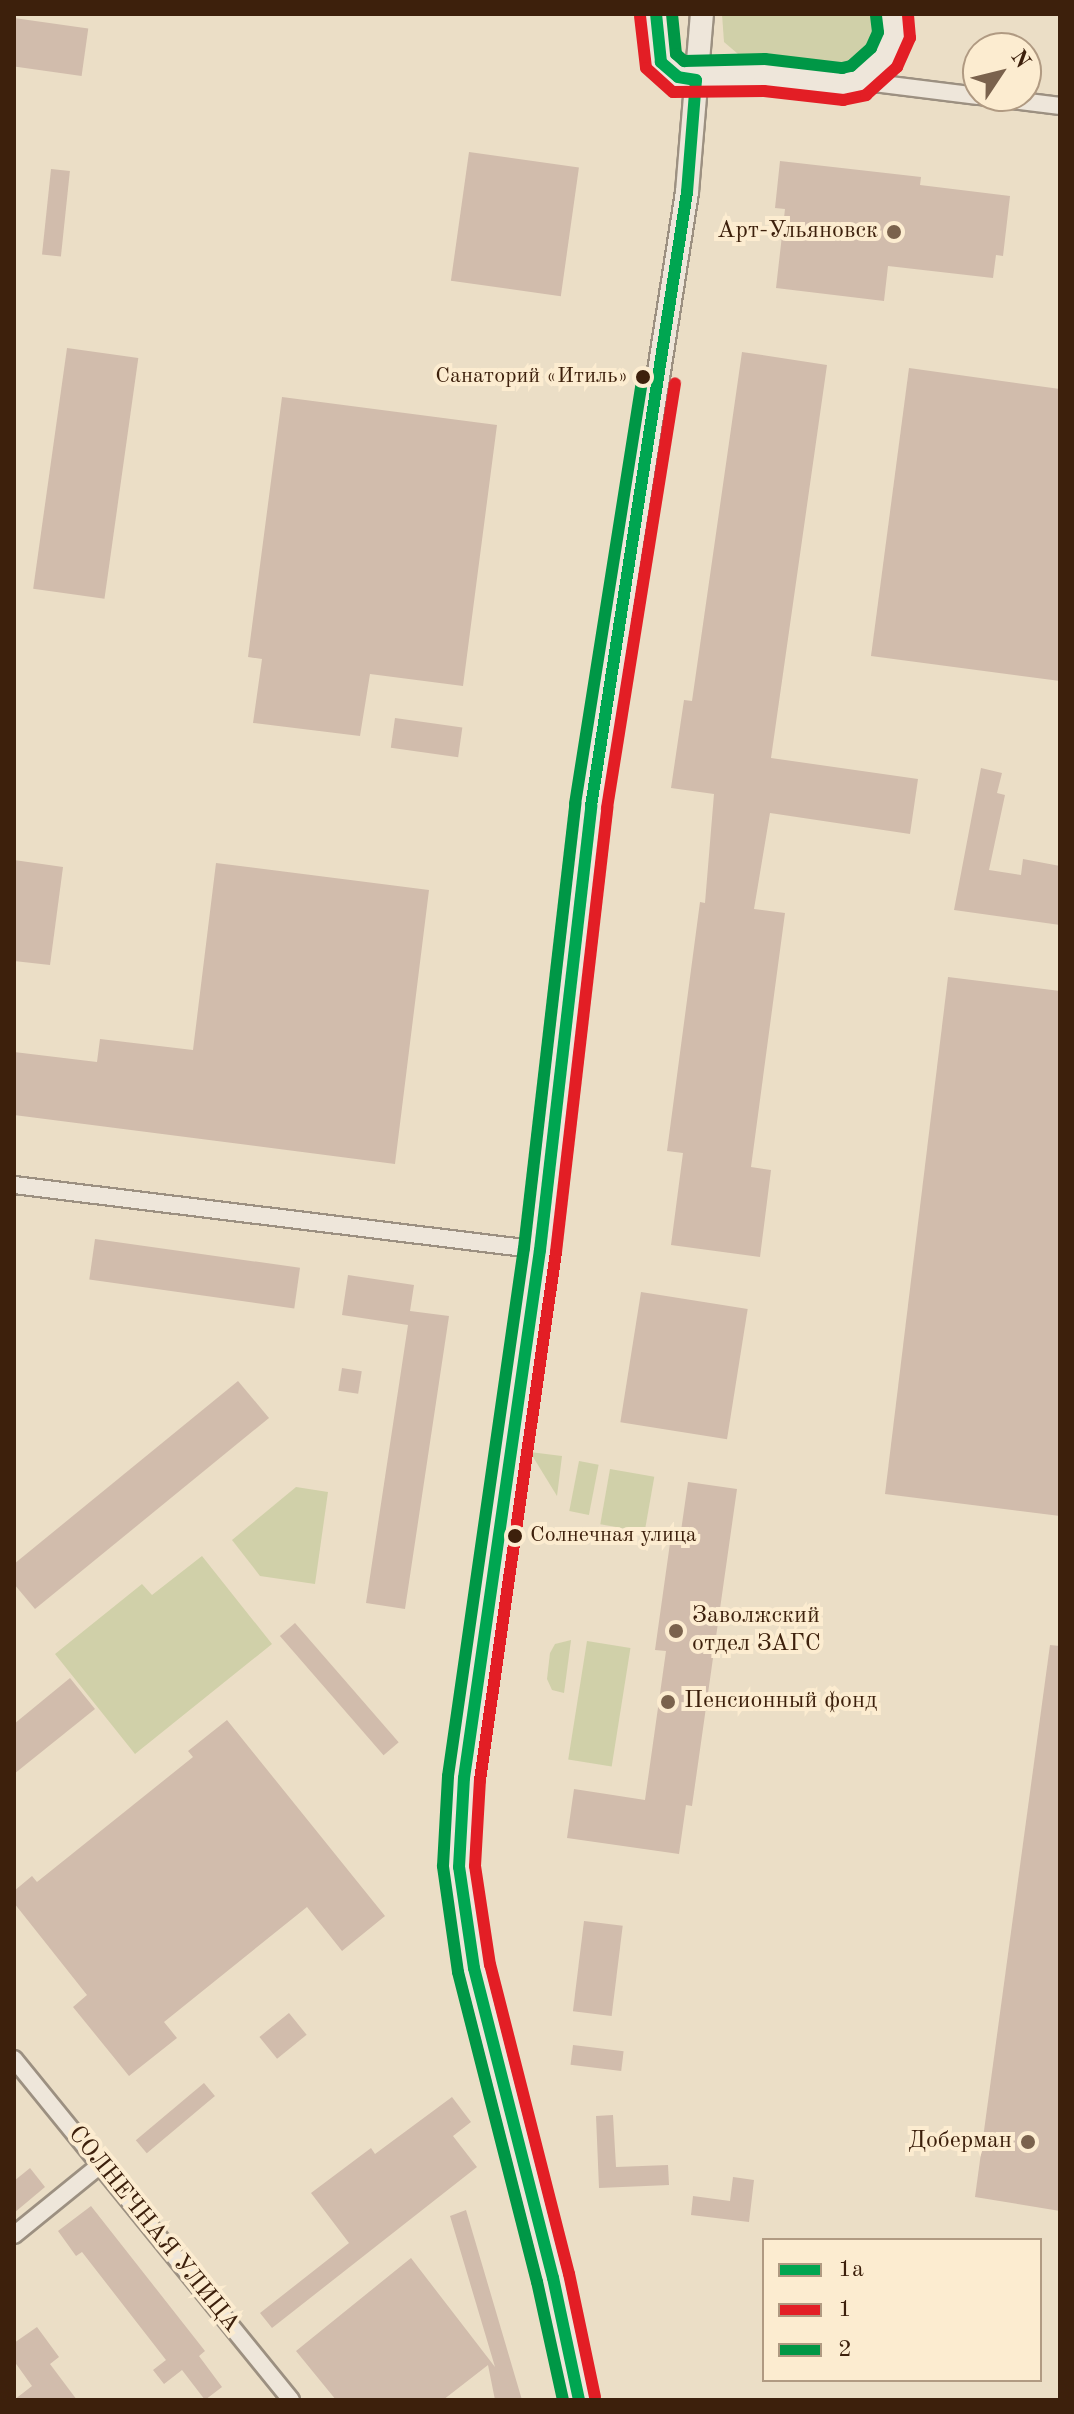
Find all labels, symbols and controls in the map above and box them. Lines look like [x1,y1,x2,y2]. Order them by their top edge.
north arrow [962,32,1042,112]
text: N [1006,46,1034,73]
place label: Арт-Ульяновск [717,218,878,246]
marker: Арт-Ульяновск [885,223,903,241]
place label: Санаторий «Итиль» [435,364,628,390]
marker: Санаторий «Итиль» [635,369,651,385]
place label: Солнечная улица [530,1523,697,1549]
marker: Солнечная улица [507,1528,523,1544]
place label: Заволжский отдел ЗАГС [692,1603,821,1659]
marker: Заволжский отдел ЗАГС [667,1622,685,1640]
place label: Пенсионный фонд [684,1688,877,1716]
marker: Пенсионный фонд [659,1693,677,1711]
street label: СОЛНЕЧНАЯ УЛИЦА [61,2121,245,2339]
place label: Доберман [908,2128,1012,2156]
marker: Доберман [1019,2133,1037,2151]
legend [762,2238,1042,2382]
text: 1а [838,2258,864,2282]
text: 1 [838,2298,852,2322]
text: 2 [838,2338,852,2362]

